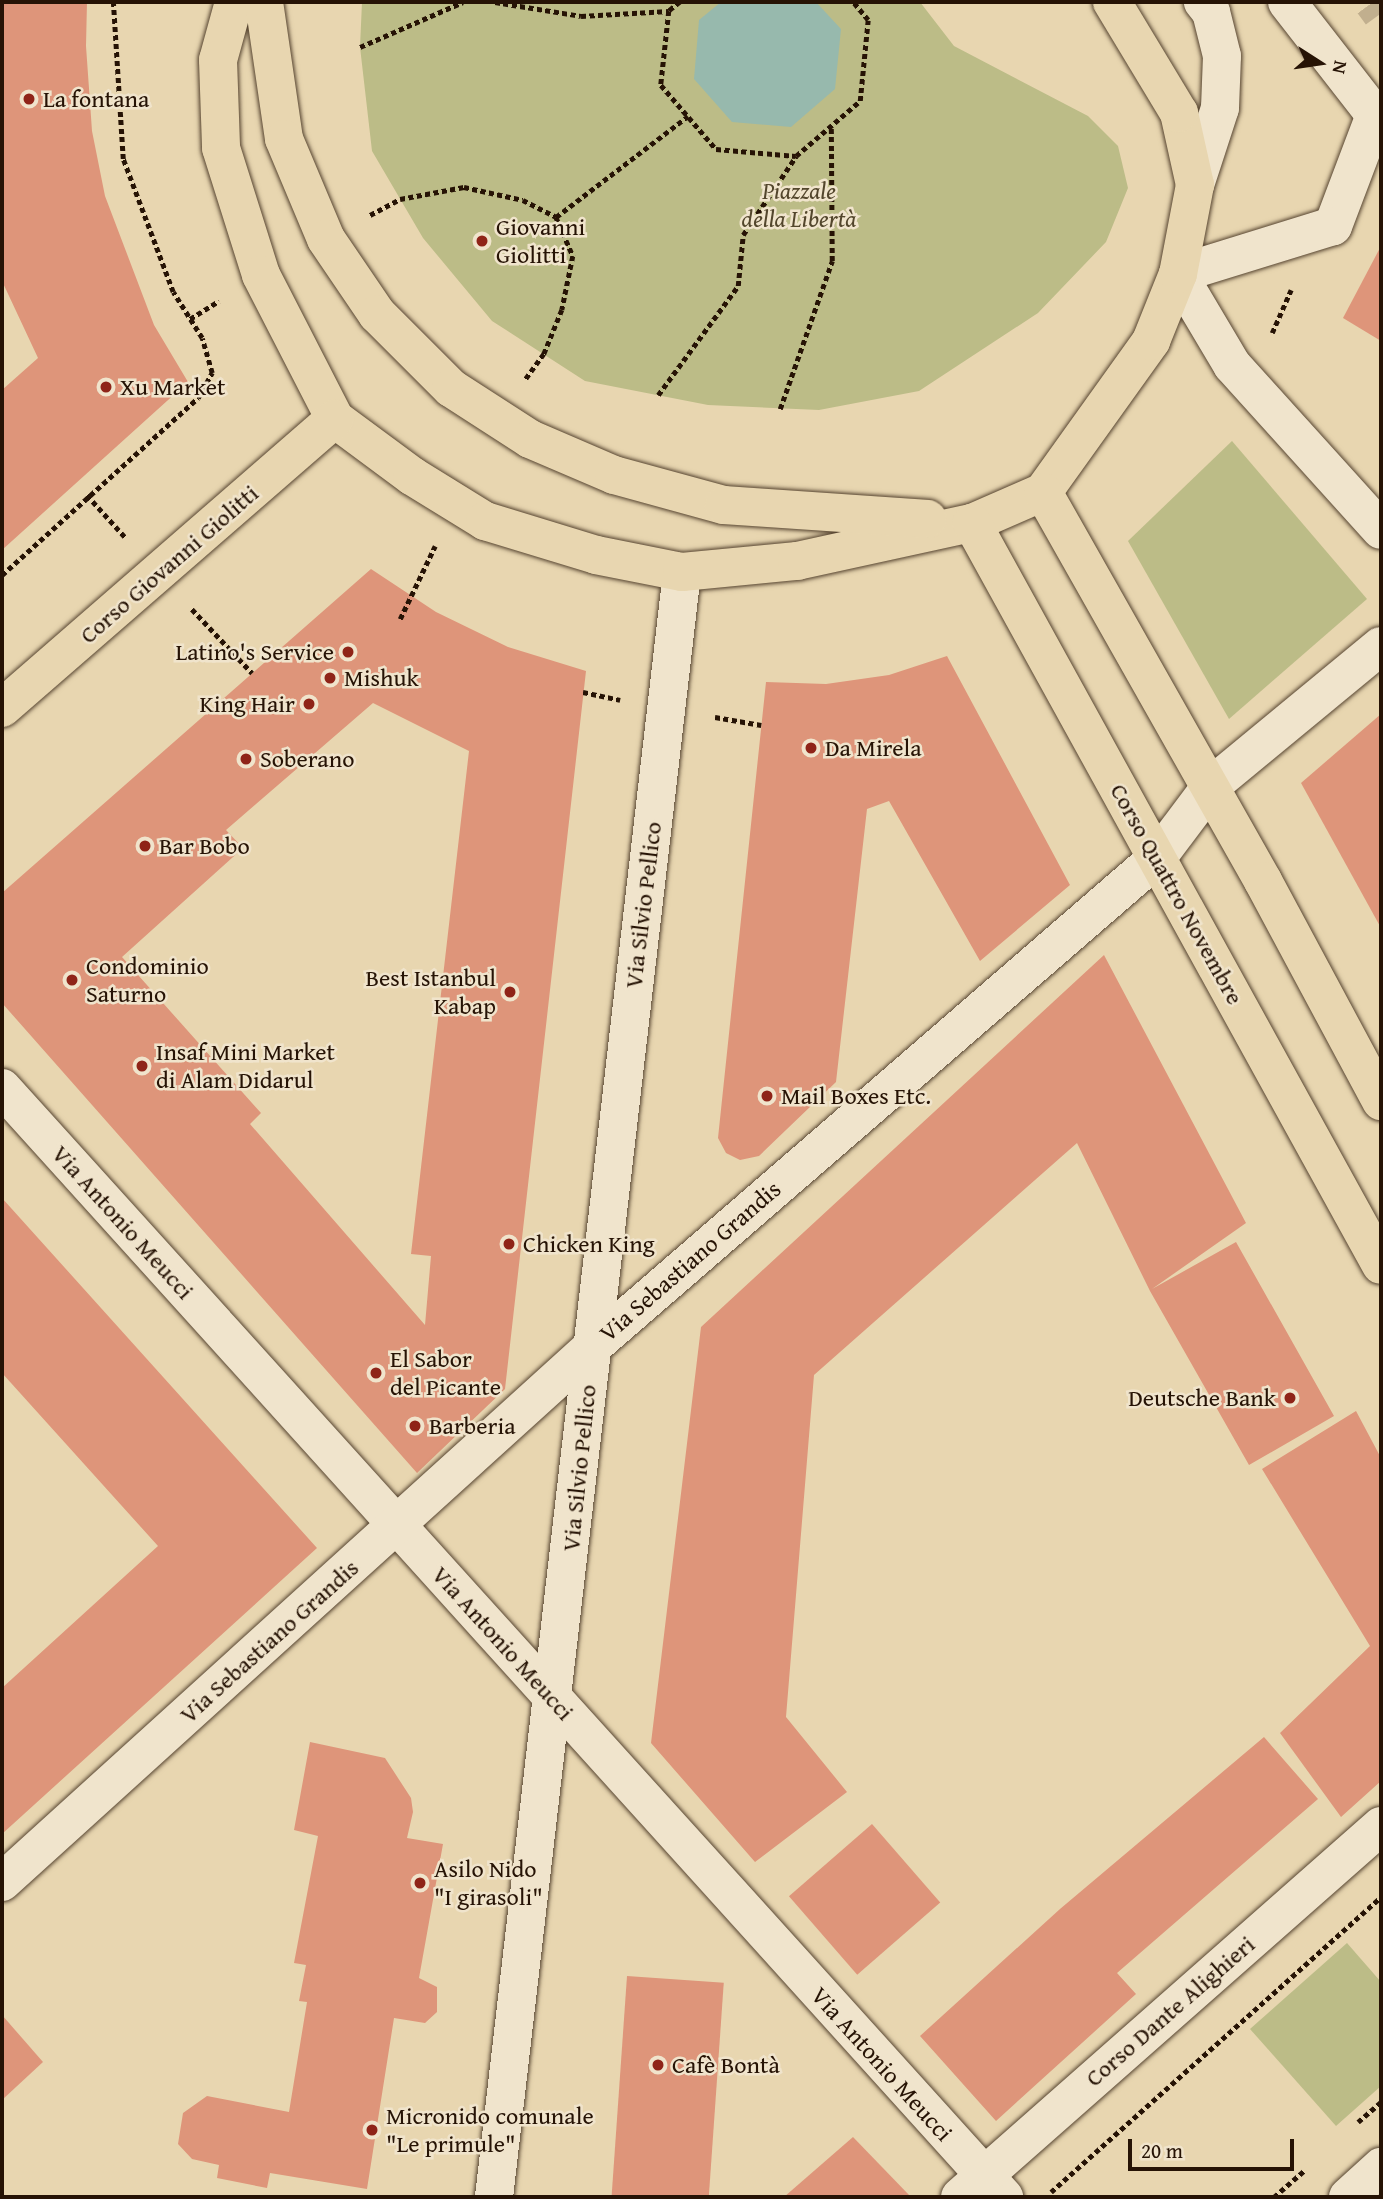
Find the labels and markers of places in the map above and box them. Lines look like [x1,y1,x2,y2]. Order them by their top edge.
place label: La fontana [43,85,149,113]
marker: La fontana [21,91,37,107]
place label: Giovanni Giolitti [496,213,585,269]
marker: Giovanni Giolitti [474,233,490,249]
place label: Xu Market [120,373,226,401]
marker: Xu Market [98,379,114,395]
place label: Latino's Service [176,638,334,666]
marker: Latino's Service [340,644,356,660]
place label: Mishuk [344,664,419,692]
marker: Mishuk [322,670,338,686]
place label: King Hair [199,690,295,718]
marker: King Hair [301,696,317,712]
place label: Da Mirela [825,734,921,762]
marker: Da Mirela [803,740,819,756]
place label: Soberano [260,745,354,773]
marker: Soberano [238,751,254,767]
place label: Bar Bobo [159,832,250,860]
marker: Bar Bobo [137,838,153,854]
place label: Condominio Saturno [86,952,209,1008]
place label: Best Istanbul Kabap [366,964,496,1020]
marker: Condominio Saturno [64,972,80,988]
marker: Best Istanbul Kabap [502,984,518,1000]
place label: Insaf Mini Market di Alam Didarul [156,1038,335,1094]
marker: Insaf Mini Market di Alam Didarul [134,1058,150,1074]
place label: Mail Boxes Etc. [781,1082,931,1110]
marker: Mail Boxes Etc. [759,1088,775,1104]
place label: Chicken King [523,1230,655,1258]
marker: Chicken King [501,1236,517,1252]
place label: El Sabor del Picante [390,1345,501,1401]
marker: El Sabor del Picante [368,1365,384,1381]
place label: Deutsche Bank [1128,1384,1276,1412]
marker: Deutsche Bank [1282,1390,1298,1406]
place label: Barberia [429,1412,515,1440]
marker: Barberia [407,1418,423,1434]
place label: Asilo Nido "I girasoli" [434,1855,543,1911]
marker: Asilo Nido "I girasoli" [412,1875,428,1891]
place label: Cafè Bontà [672,2051,780,2079]
marker: Cafè Bontà [650,2057,666,2073]
place label: Micronido comunale "Le primule" [386,2102,594,2158]
marker: Micronido comunale "Le primule" [364,2122,380,2138]

